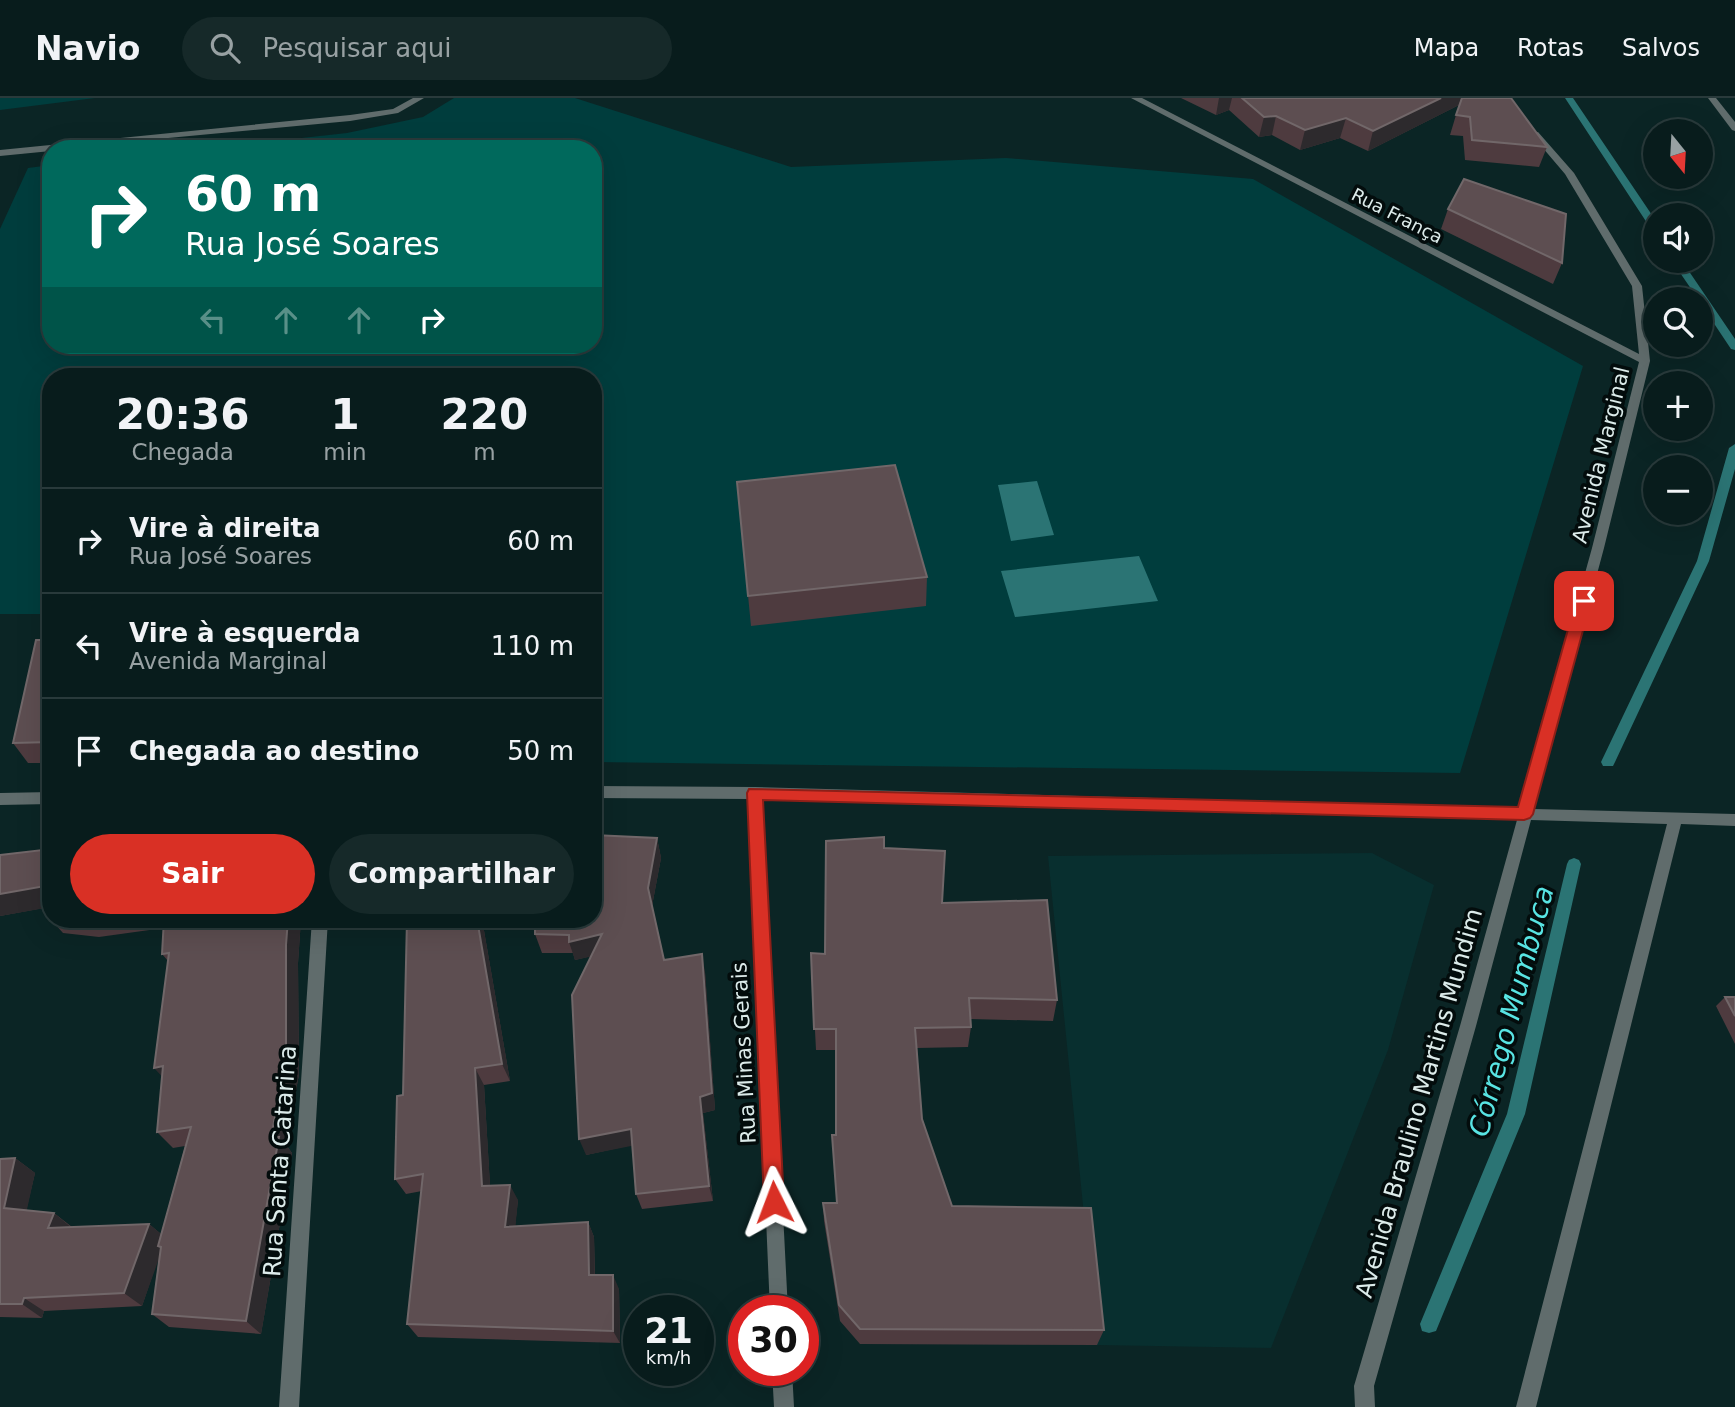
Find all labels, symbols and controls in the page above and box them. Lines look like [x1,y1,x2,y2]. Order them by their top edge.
search box [182,17,672,80]
text: Navio [35,29,140,68]
icon: search [206,29,244,67]
text: Pesquisar aqui [262,33,451,63]
text: Mapa [1414,34,1479,62]
text: Rotas [1517,34,1584,62]
text: Salvos [1622,34,1700,62]
north arrow [1643,119,1713,189]
map controls [1643,119,1713,525]
text: 60 m [185,166,321,223]
icon: right [70,168,161,259]
street label: Rua França [1348,184,1446,248]
button: sound [1643,203,1713,273]
text: Rua José Soares [185,225,440,263]
button: search [1643,287,1713,357]
icon: left [194,301,232,339]
icon: ahead [267,301,305,339]
icon: ahead [340,301,378,339]
icon: right [413,301,451,339]
street label: Avenida Marginal [1567,364,1635,546]
button: + [1643,371,1713,441]
text: 20:36 [116,390,250,439]
text: 1 [330,390,360,439]
text: 220 [441,390,528,439]
text: Chegada [132,439,234,465]
text: min [323,439,367,465]
text: m [473,439,496,465]
button: − [1643,455,1713,525]
text: Vire à direita [129,513,321,543]
icon: right [70,522,108,560]
text: 60 m [507,526,574,556]
text: Rua José Soares [129,543,312,569]
pin [1554,571,1614,631]
icon: arrive [1565,582,1603,620]
text: Vire à esquerda [129,618,361,648]
icon: left [70,627,108,665]
text: 110 m [491,631,574,661]
text: Avenida Marginal [129,648,327,674]
icon: arrive [70,732,108,770]
text: Chegada ao destino [129,736,419,766]
text: 50 m [507,736,574,766]
button: Sair [70,834,315,914]
button: Compartilhar [329,834,574,914]
water label: Córrego Mumbuca [1462,882,1561,1140]
street label: Avenida Braulino Martins Mundim [1350,905,1488,1301]
street label: Rua Minas Gerais [727,962,761,1144]
street label: Rua Santa Catarina [258,1044,302,1278]
position arrow [737,1165,811,1239]
speed limit sign: 30 [728,1295,819,1386]
text: 21 [644,1311,693,1351]
text: km/h [646,1347,691,1368]

